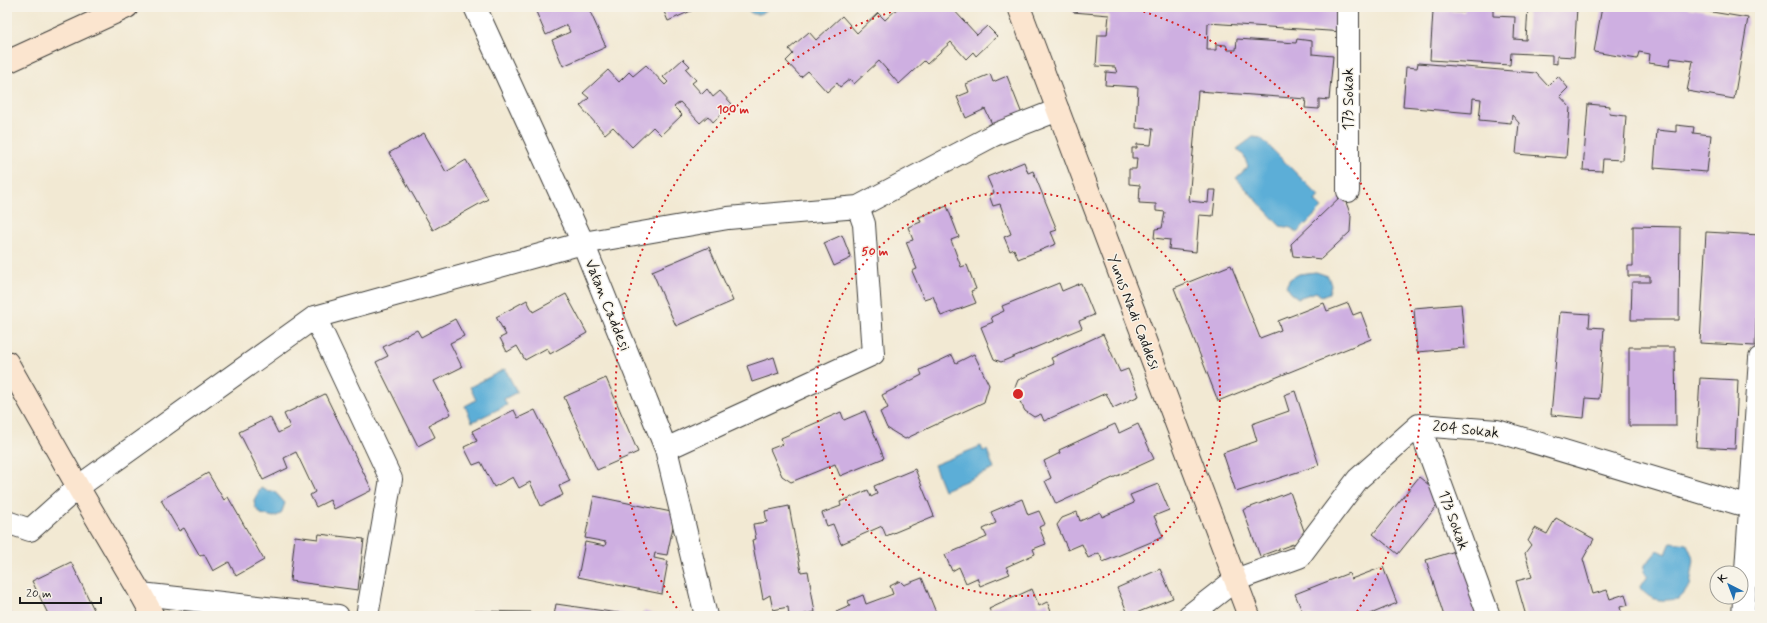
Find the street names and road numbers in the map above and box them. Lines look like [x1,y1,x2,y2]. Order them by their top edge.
street label: 173 Sokak [1339,68,1359,130]
street label: Yunus Nadi Caddesi [1102,252,1164,373]
street label: Vatan Caddesi [580,256,635,354]
street label: 204 Sokak [1432,417,1500,443]
street label: 173 Sokak [1433,488,1473,553]

